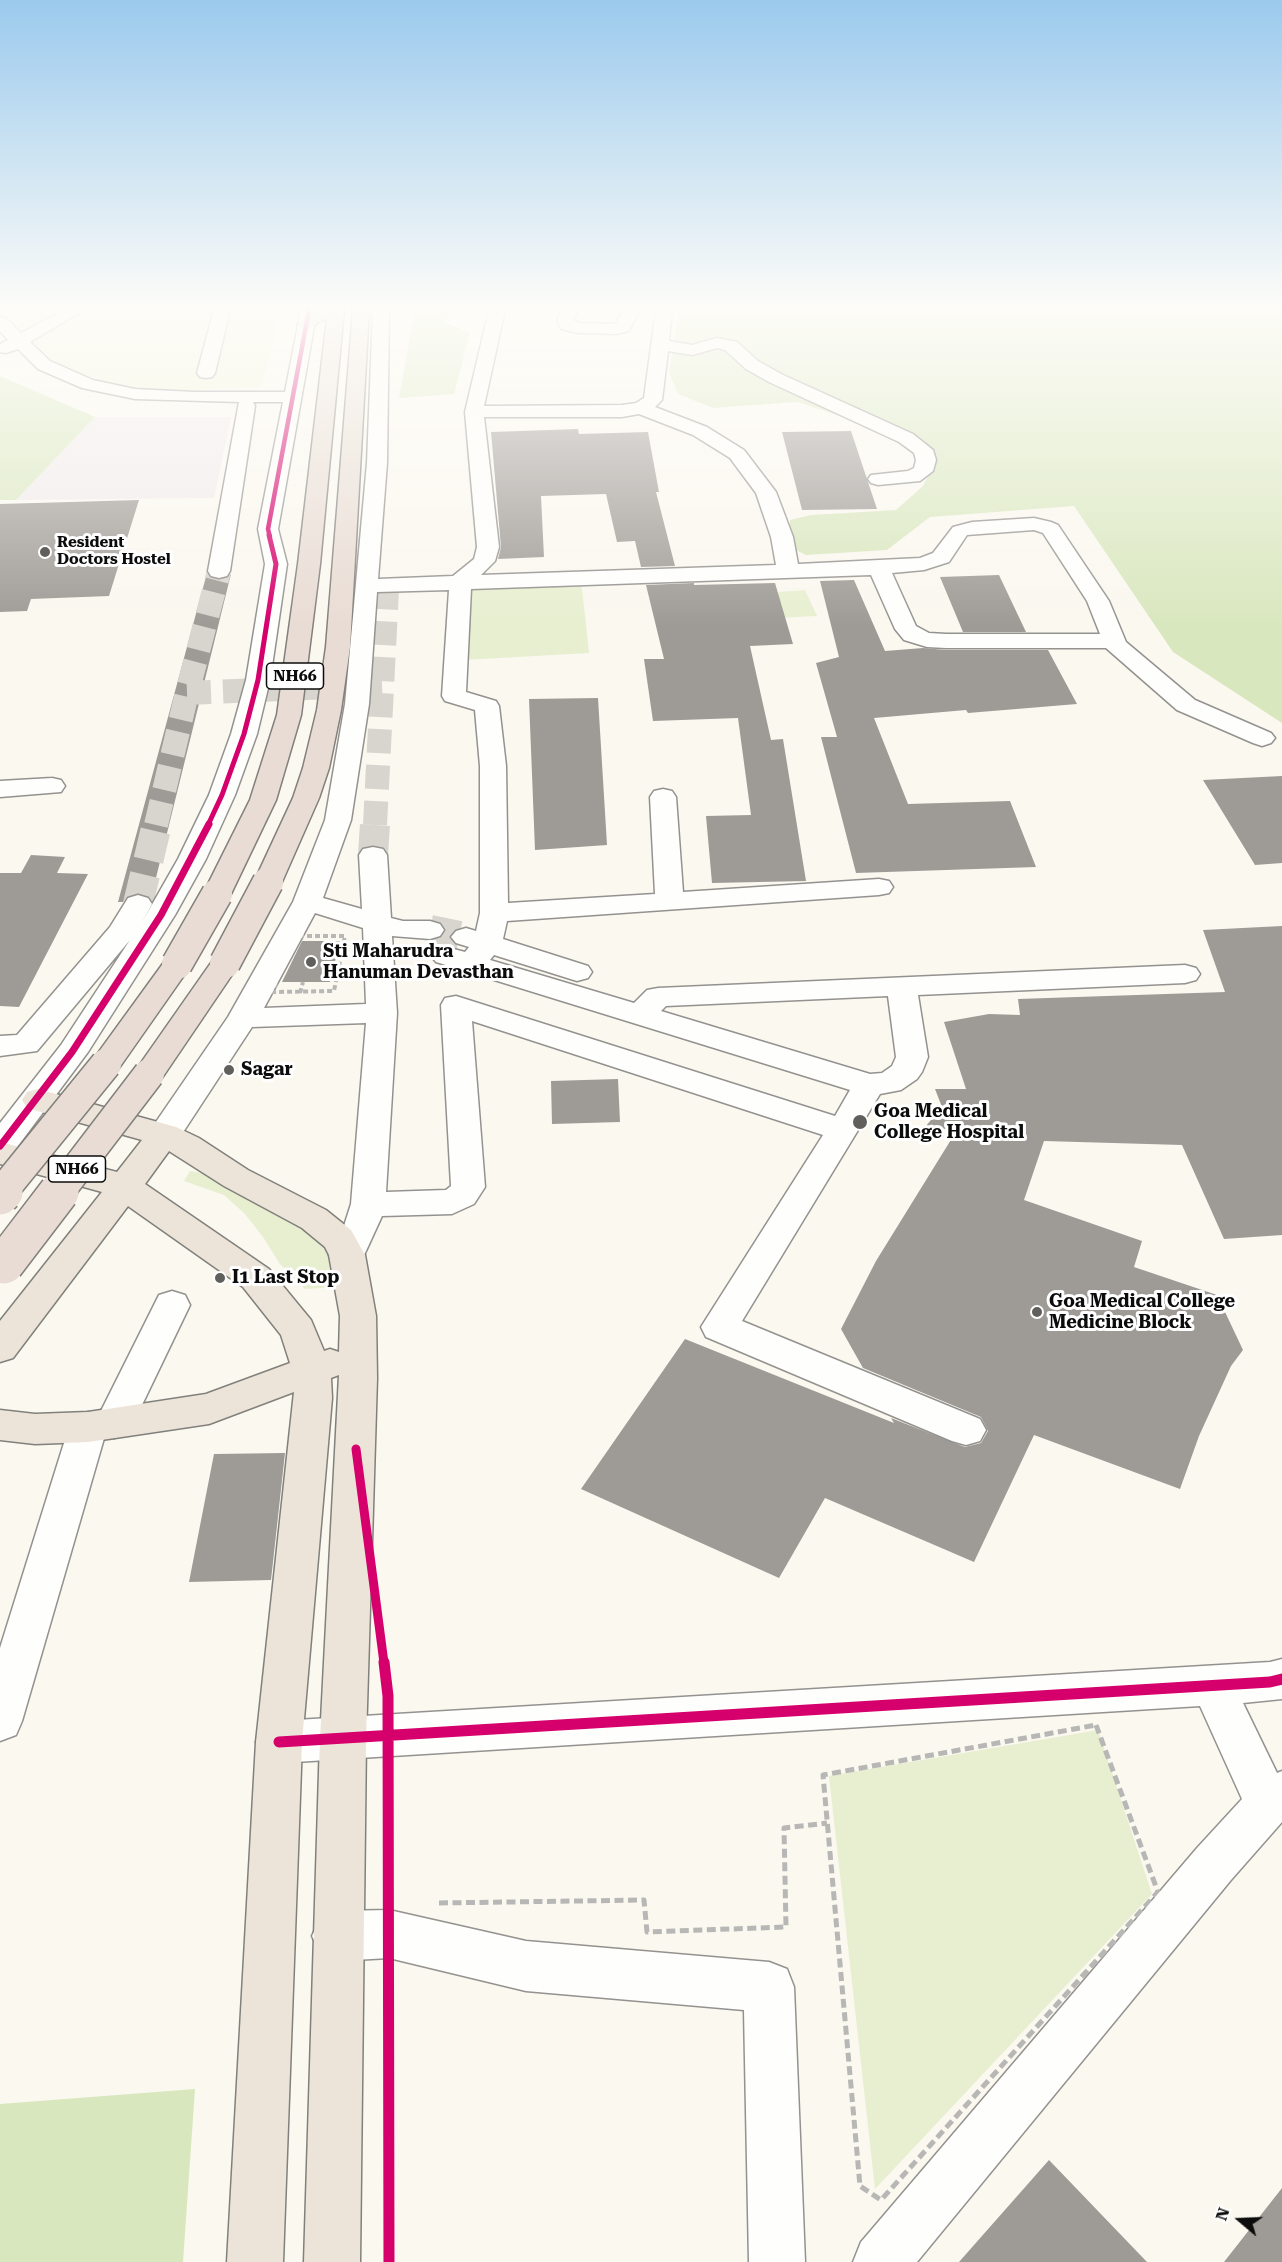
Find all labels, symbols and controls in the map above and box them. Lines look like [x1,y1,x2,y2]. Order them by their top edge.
place label: Resident Doctors Hostel [57,534,171,569]
marker: Resident Doctors Hostel [38,545,52,559]
road number: NH66 [266,663,324,689]
place label: Sti Maharudra Hanuman Devasthan [323,941,514,984]
marker: Sti Maharudra Hanuman Devasthan [304,955,318,969]
place label: Sagar [241,1059,293,1081]
marker: Sagar [222,1063,236,1077]
place label: Goa Medical College Hospital [874,1101,1024,1144]
marker: Goa Medical College Hospital [851,1113,869,1131]
road number: NH66 [48,1156,106,1182]
place label: I1 Last Stop [232,1267,339,1289]
marker: I1 Last Stop [213,1271,227,1285]
place label: Goa Medical College Medicine Block [1049,1291,1235,1334]
marker: Goa Medical College Medicine Block [1030,1305,1044,1319]
north arrow [1210,2190,1270,2250]
text: N [1212,2205,1233,2223]

